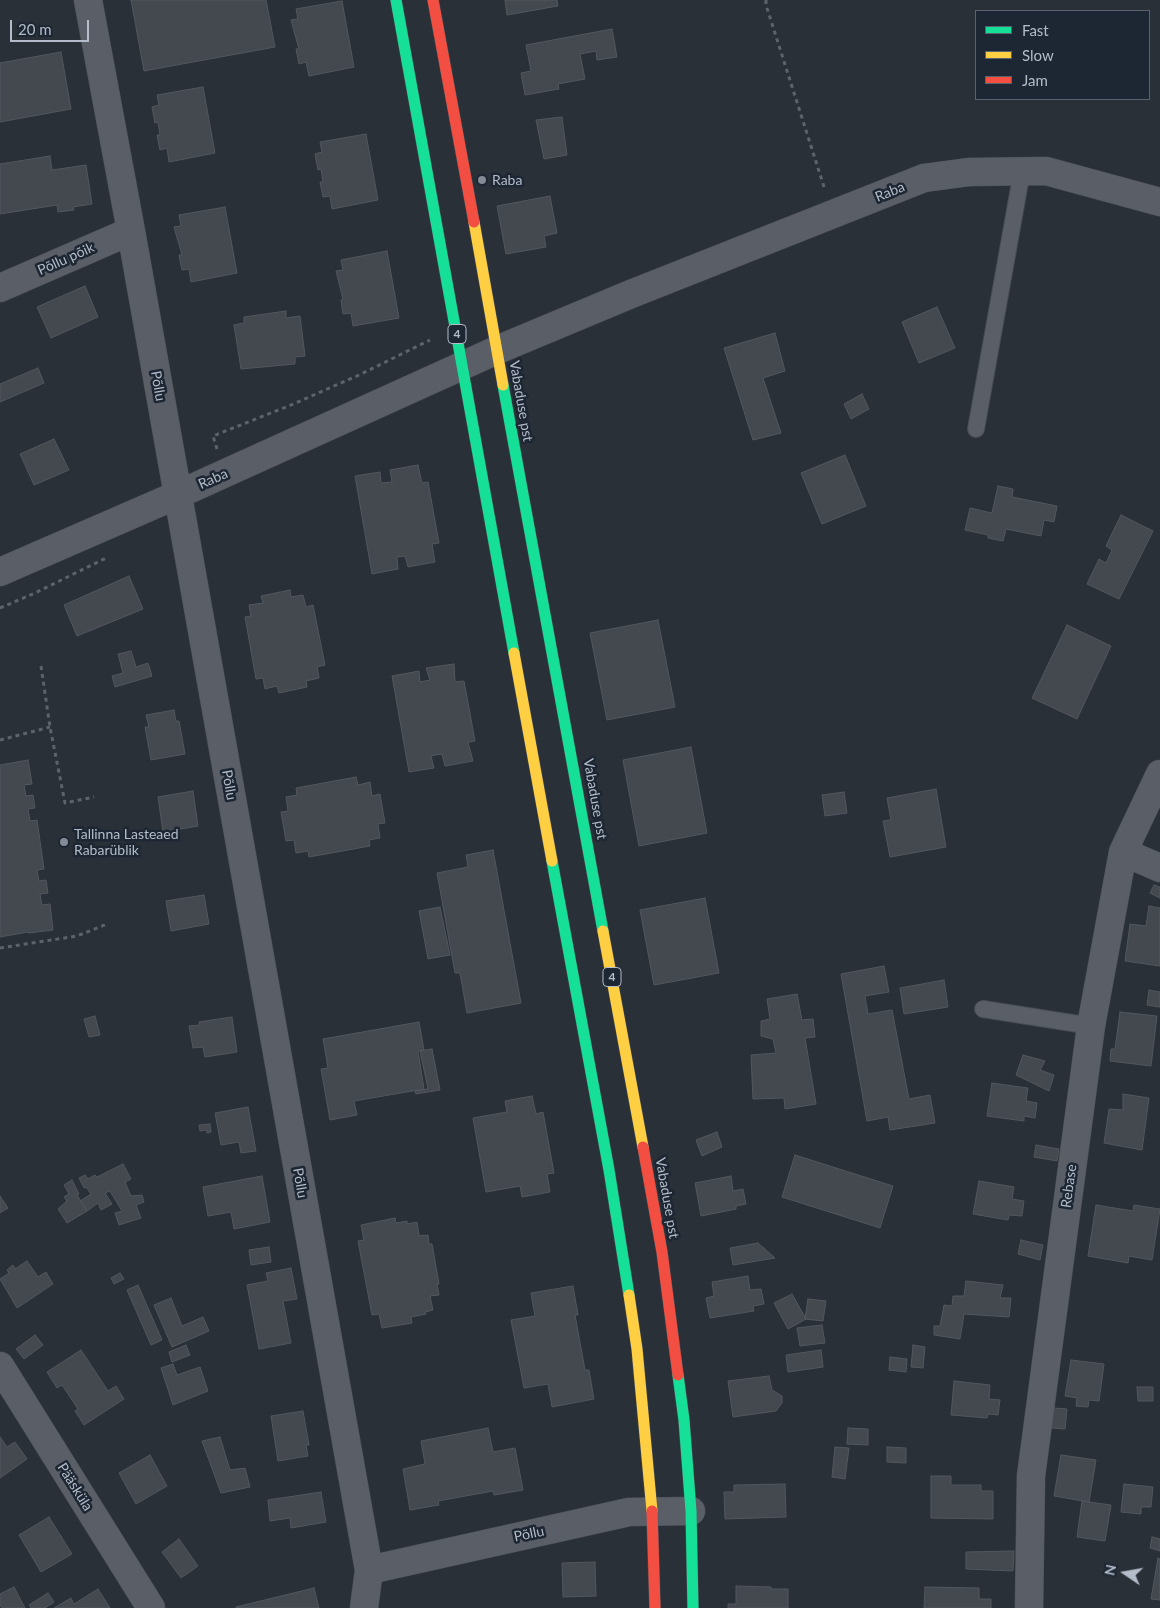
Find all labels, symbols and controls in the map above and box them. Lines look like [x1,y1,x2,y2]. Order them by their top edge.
scale bar [12,10,91,42]
legend [975,10,1150,100]
text: 20 m [18,20,52,38]
text: Fast [1022,21,1049,39]
text: Slow [1022,46,1054,64]
text: Jam [1022,71,1048,89]
place label: Raba [492,172,522,188]
marker: Raba [476,174,488,186]
street label: Raba [873,179,907,205]
street label: Põllu põik [35,239,97,279]
road number: 4 [448,324,466,344]
street label: Vabaduse pst [506,359,536,443]
street label: Põllu [147,370,169,402]
street label: Raba [196,465,230,493]
street label: Vabaduse pst [580,757,610,841]
street label: Põllu [218,769,240,801]
place label: Tallinna Lasteaed Rabarüblik [74,826,179,859]
marker: Tallinna Lasteaed Rabarüblik [58,836,70,848]
road number: 4 [603,968,621,986]
street label: Vabaduse pst [652,1156,682,1240]
street label: Rebase [1058,1163,1080,1209]
street label: Põllu [289,1167,311,1199]
street label: Pääsküla [54,1460,96,1514]
street label: Põllu [512,1523,546,1545]
north arrow [1100,1548,1150,1598]
text: N [1100,1563,1119,1577]

